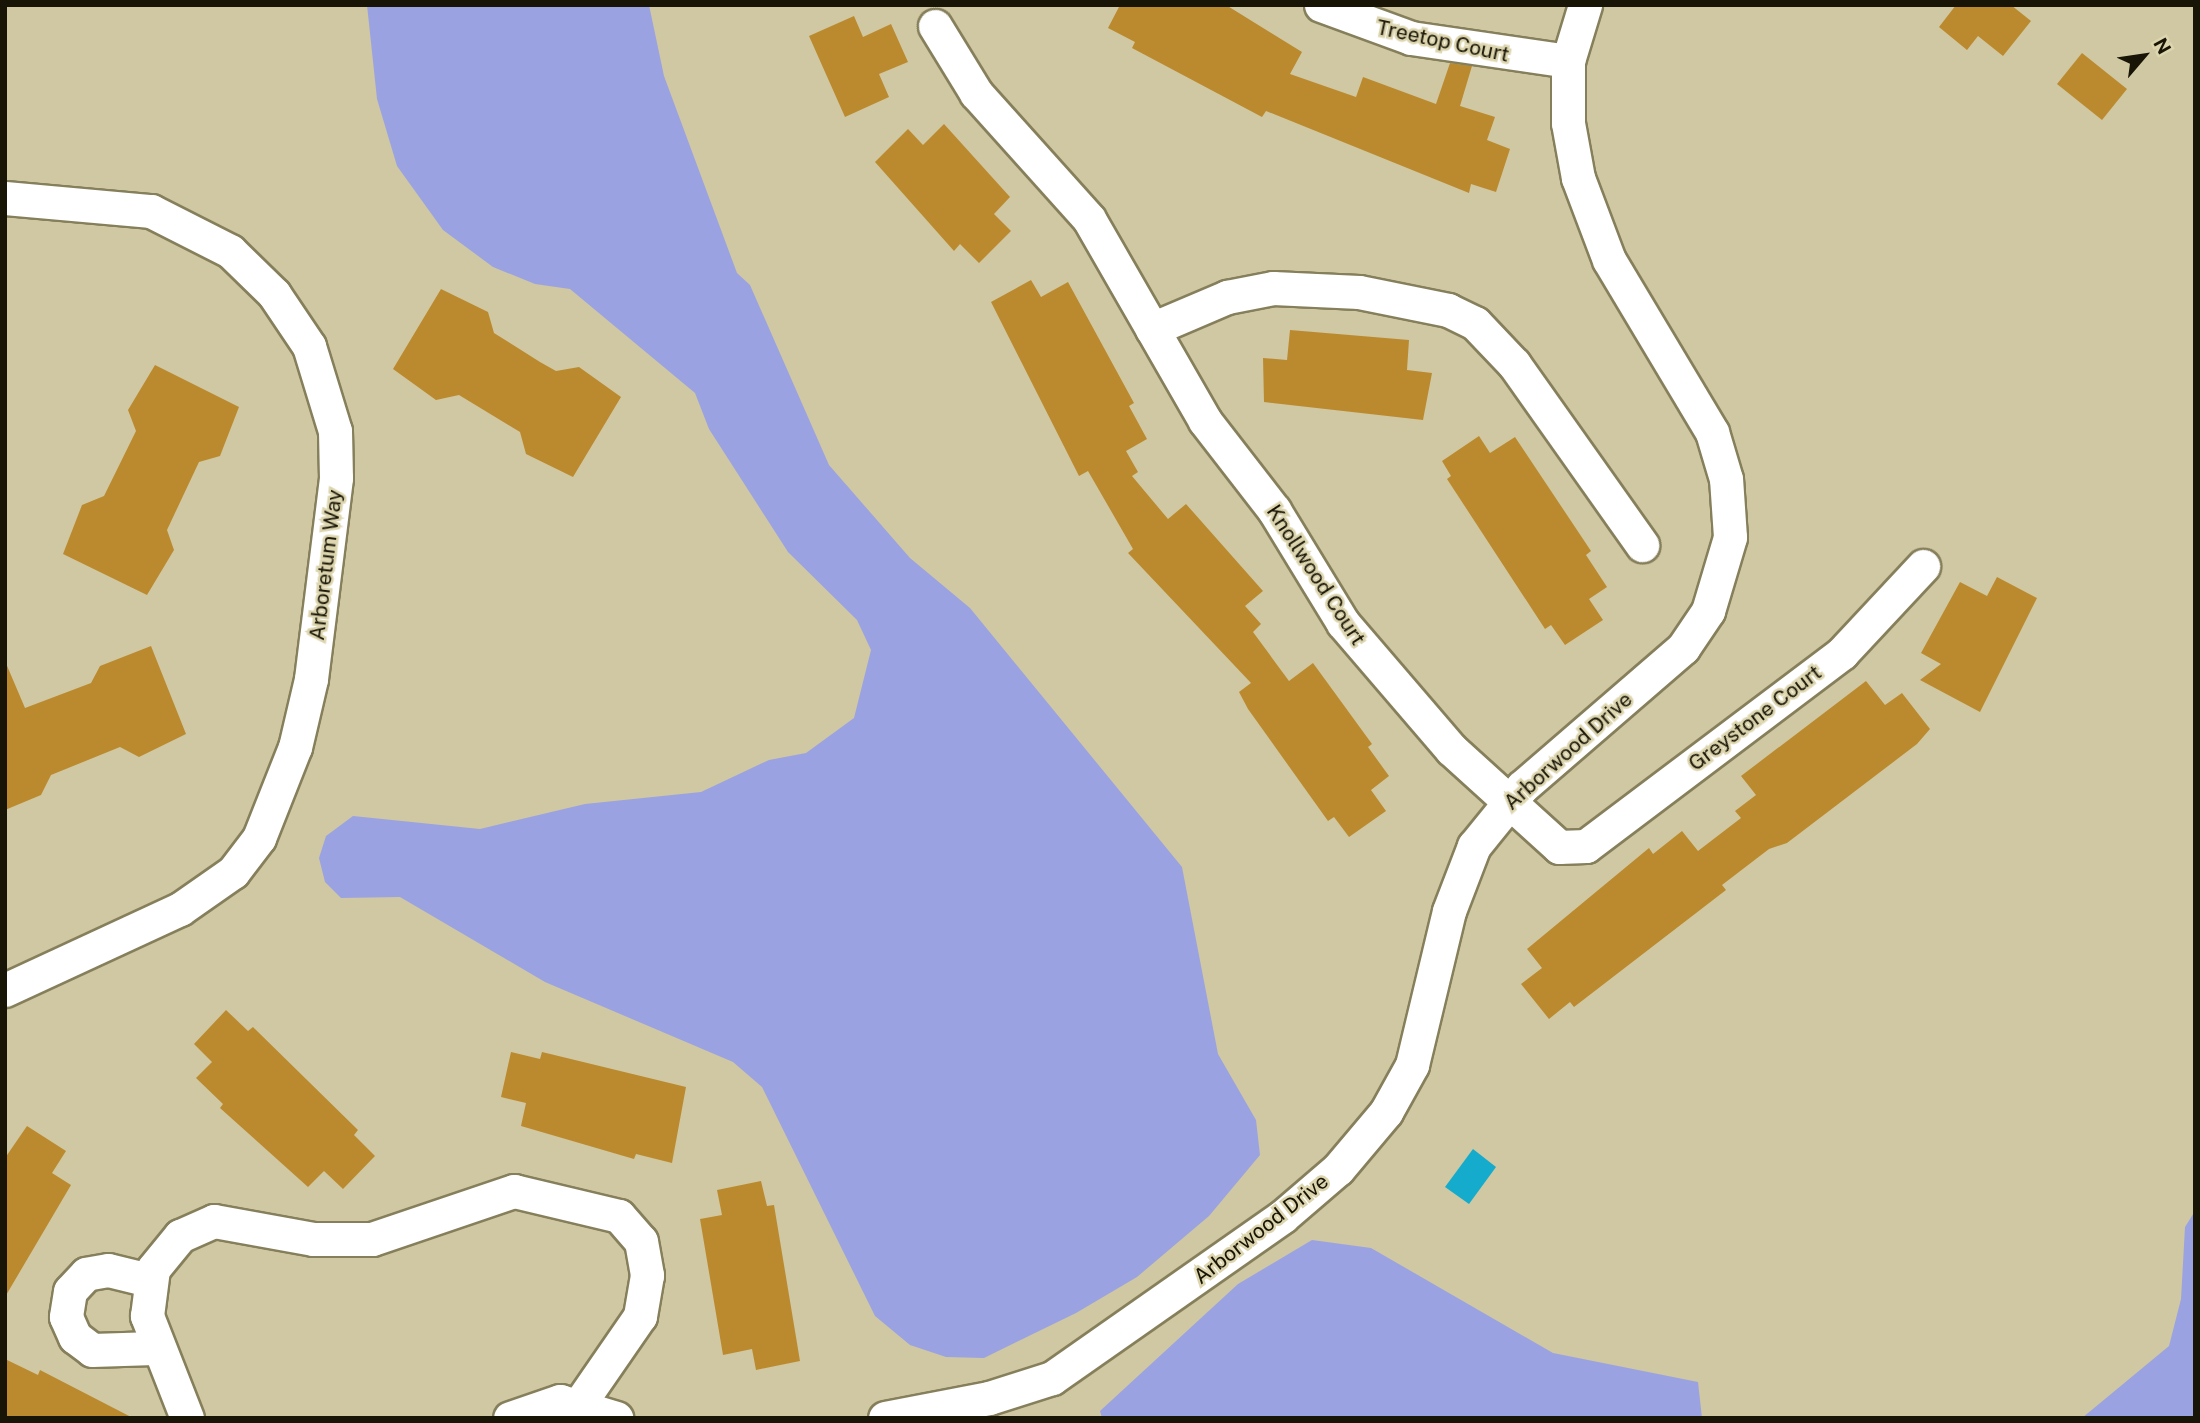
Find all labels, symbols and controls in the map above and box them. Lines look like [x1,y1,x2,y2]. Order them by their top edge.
street label: Treetop Court [1374,15,1512,67]
north arrow [2109,21,2179,91]
text: N [2149,34,2176,58]
street label: Arboretum Way [304,488,348,642]
street label: Knollwood Court [1261,500,1371,650]
street label: Greystone Court [1683,660,1827,776]
street label: Arborwood Drive [1499,687,1637,815]
street label: Arborwood Drive [1189,1169,1333,1289]

